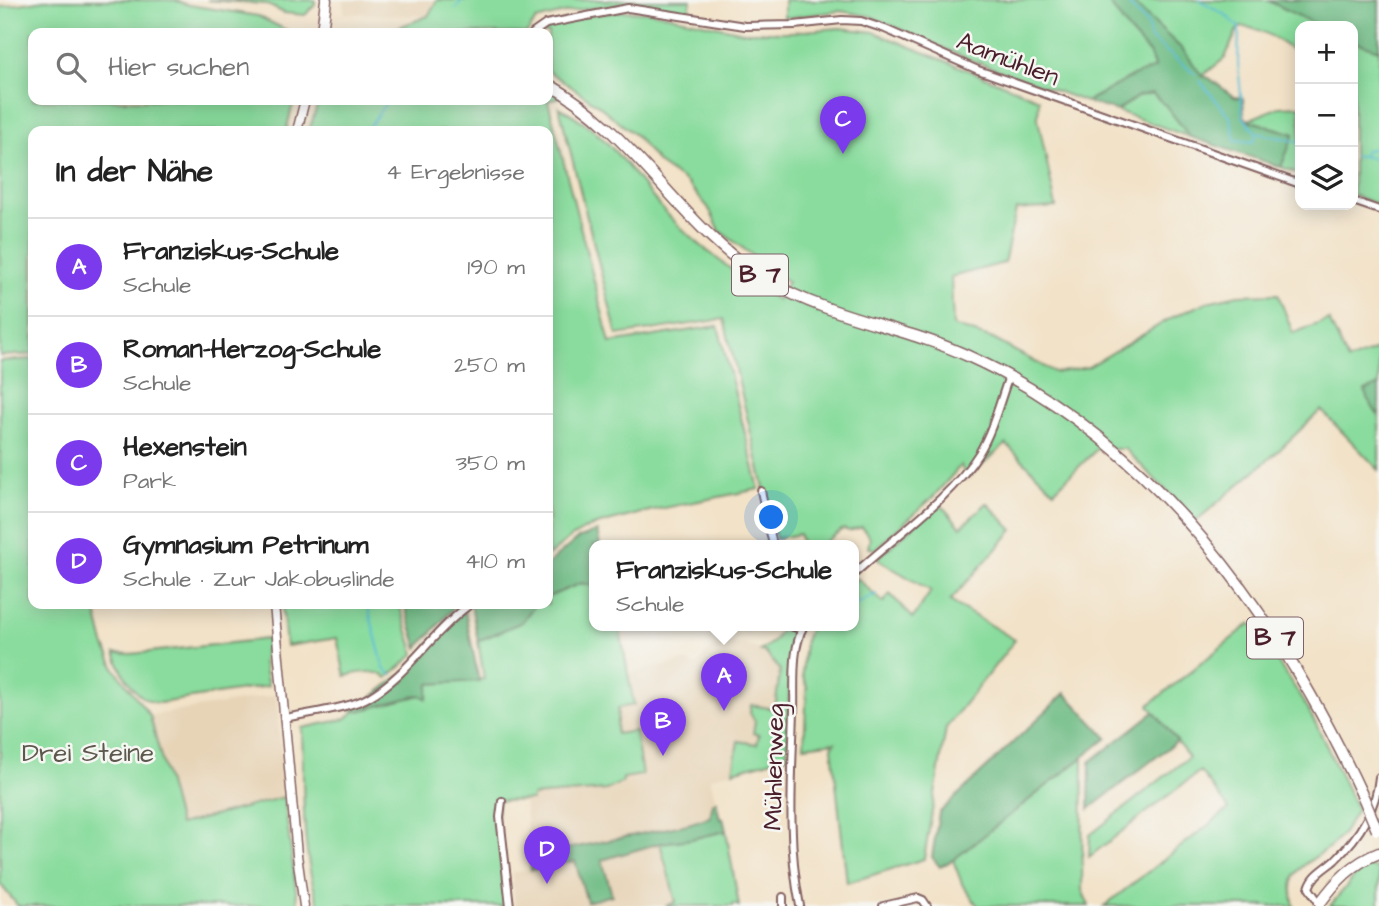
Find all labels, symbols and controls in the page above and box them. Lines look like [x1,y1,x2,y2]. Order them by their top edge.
map controls [1295,21,1358,210]
button: + [1295,21,1358,84]
street label: Aamühlen [951,23,1065,95]
search box [28,28,553,105]
icon: search [52,48,90,86]
text: Hier suchen [108,49,249,85]
button: − [1295,84,1358,147]
pin: C [820,96,866,154]
button: layers [1295,147,1358,210]
text: In der Nähe [56,151,213,193]
text: 4 Ergebnisse [386,156,525,188]
text: Franziskus-Schule [123,233,339,269]
text: A [72,251,86,283]
text: 190 m [467,251,525,283]
road number: B 7 [732,254,788,296]
text: Schule [123,269,191,301]
text: Roman-Herzog-Schule [123,331,381,367]
text: B [71,349,87,381]
text: 250 m [454,349,525,381]
text: Schule [123,367,191,399]
text: Hexenstein [123,429,247,465]
text: C [71,447,87,479]
text: 350 m [455,447,525,479]
text: Park [123,465,176,497]
your location [754,500,788,534]
text: Gymnasium Petrinum [123,527,368,563]
popup [589,540,859,631]
text: D [72,545,86,577]
text: 410 m [465,545,525,577]
text: Franziskus-Schule [616,552,832,588]
text: Schule · Zur Jakobuslinde [123,563,395,595]
text: Schule [616,588,684,620]
road number: B 7 [1247,618,1303,658]
pin: A [701,653,747,711]
pin: B [640,698,686,756]
street label: Mühlenweg [755,703,795,831]
park label: Drei Steine [22,735,154,771]
pin: D [524,826,570,884]

